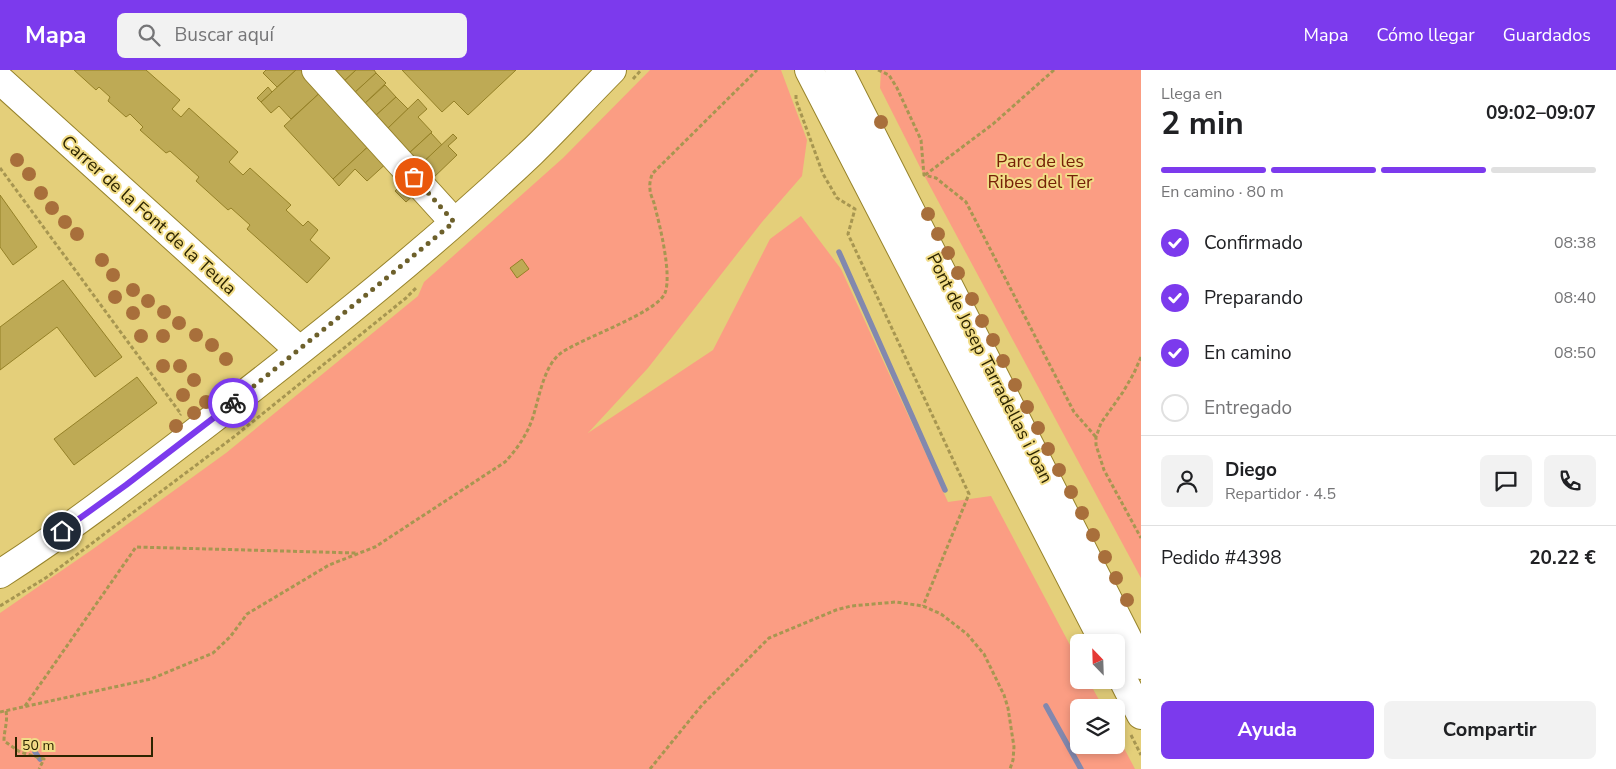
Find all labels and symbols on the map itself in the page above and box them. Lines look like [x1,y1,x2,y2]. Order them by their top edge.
street label: Carrer de la Font de la Teula [56,130,242,300]
park label: Parc de les Ribes del Ter [987,149,1093,194]
pin [393,156,435,198]
street label: Pont de Josep Tarradellas i Joan [921,249,1059,487]
courier [208,378,258,428]
pin [41,510,83,552]
north arrow [1070,634,1125,689]
scale bar [15,734,152,757]

